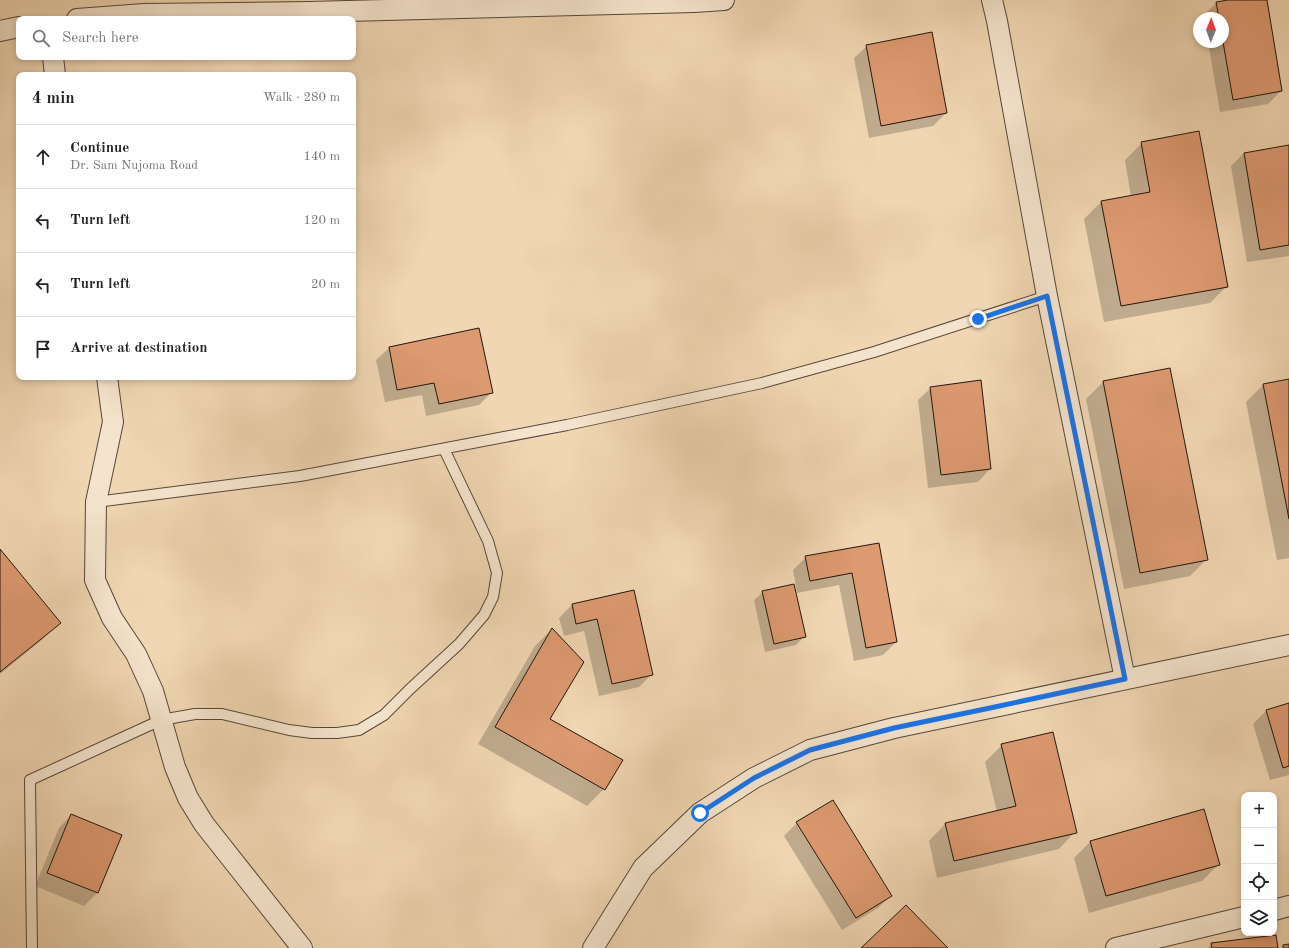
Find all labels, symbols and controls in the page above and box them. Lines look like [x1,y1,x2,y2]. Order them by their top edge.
north arrow [1193,12,1229,48]
search box [16,16,356,60]
icon: search [30,27,52,49]
text: Search here [62,31,139,46]
text: 4 min [32,90,75,107]
text: Walk · 280 m [263,91,340,104]
text: Continue [70,141,129,156]
icon: ahead [32,146,54,168]
text: 140 m [303,150,340,163]
text: Dr. Sam Nujoma Road [70,159,198,172]
icon: left [32,210,54,232]
text: Turn left [70,213,130,228]
text: 120 m [303,214,340,227]
icon: left [32,274,54,296]
text: Turn left [70,277,130,292]
text: 20 m [311,278,340,291]
route end [969,310,987,328]
icon: arrive [32,338,54,360]
text: Arrive at destination [70,341,208,356]
map controls [1241,792,1277,936]
button: + [1241,792,1277,828]
route start [691,804,709,822]
button: − [1241,828,1277,864]
button: locate [1241,864,1277,900]
button: layers [1241,900,1277,936]

